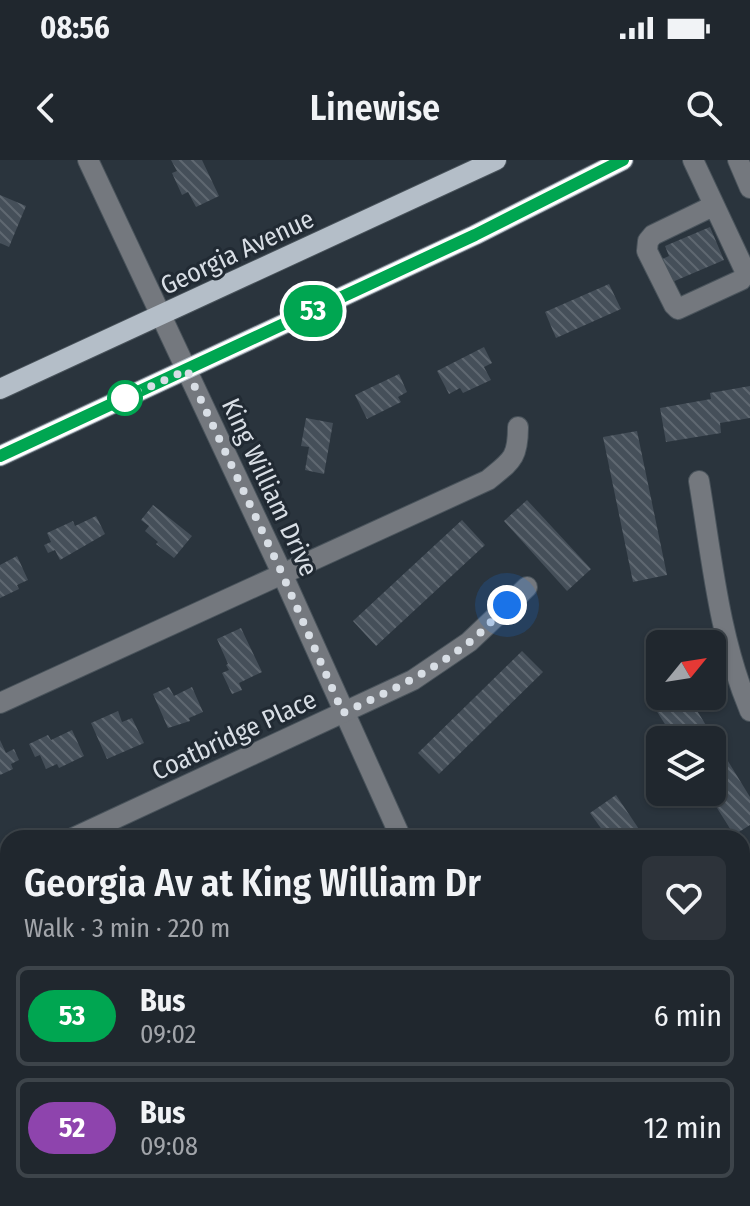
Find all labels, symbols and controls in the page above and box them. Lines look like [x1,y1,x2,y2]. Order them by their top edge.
text: 08:56 [40,10,110,46]
icon: back [24,86,68,130]
text: Linewise [310,86,440,130]
icon: search [682,86,726,130]
street label: Georgia Avenue [155,203,319,302]
line badge: 53 [277,285,349,337]
text: 53 [300,294,326,327]
unlabelled marker [108,381,142,415]
street label: King William Drive [215,393,324,581]
your location [487,585,527,625]
north arrow [646,630,726,710]
map controls [646,630,726,806]
street label: Coatbridge Place [147,684,321,787]
button: layers [646,726,726,806]
button: heart [642,856,726,940]
text: Georgia Av at King William Dr [24,860,481,906]
text: Walk · 3 min · 220 m [24,913,230,944]
text: Bus [140,983,185,1019]
text: 6 min [654,998,722,1034]
text: 53 [59,999,85,1032]
text: 09:02 [140,1019,196,1050]
text: Bus [140,1095,185,1131]
text: 12 min [644,1110,722,1146]
text: 52 [59,1111,85,1144]
text: 09:08 [140,1131,198,1162]

